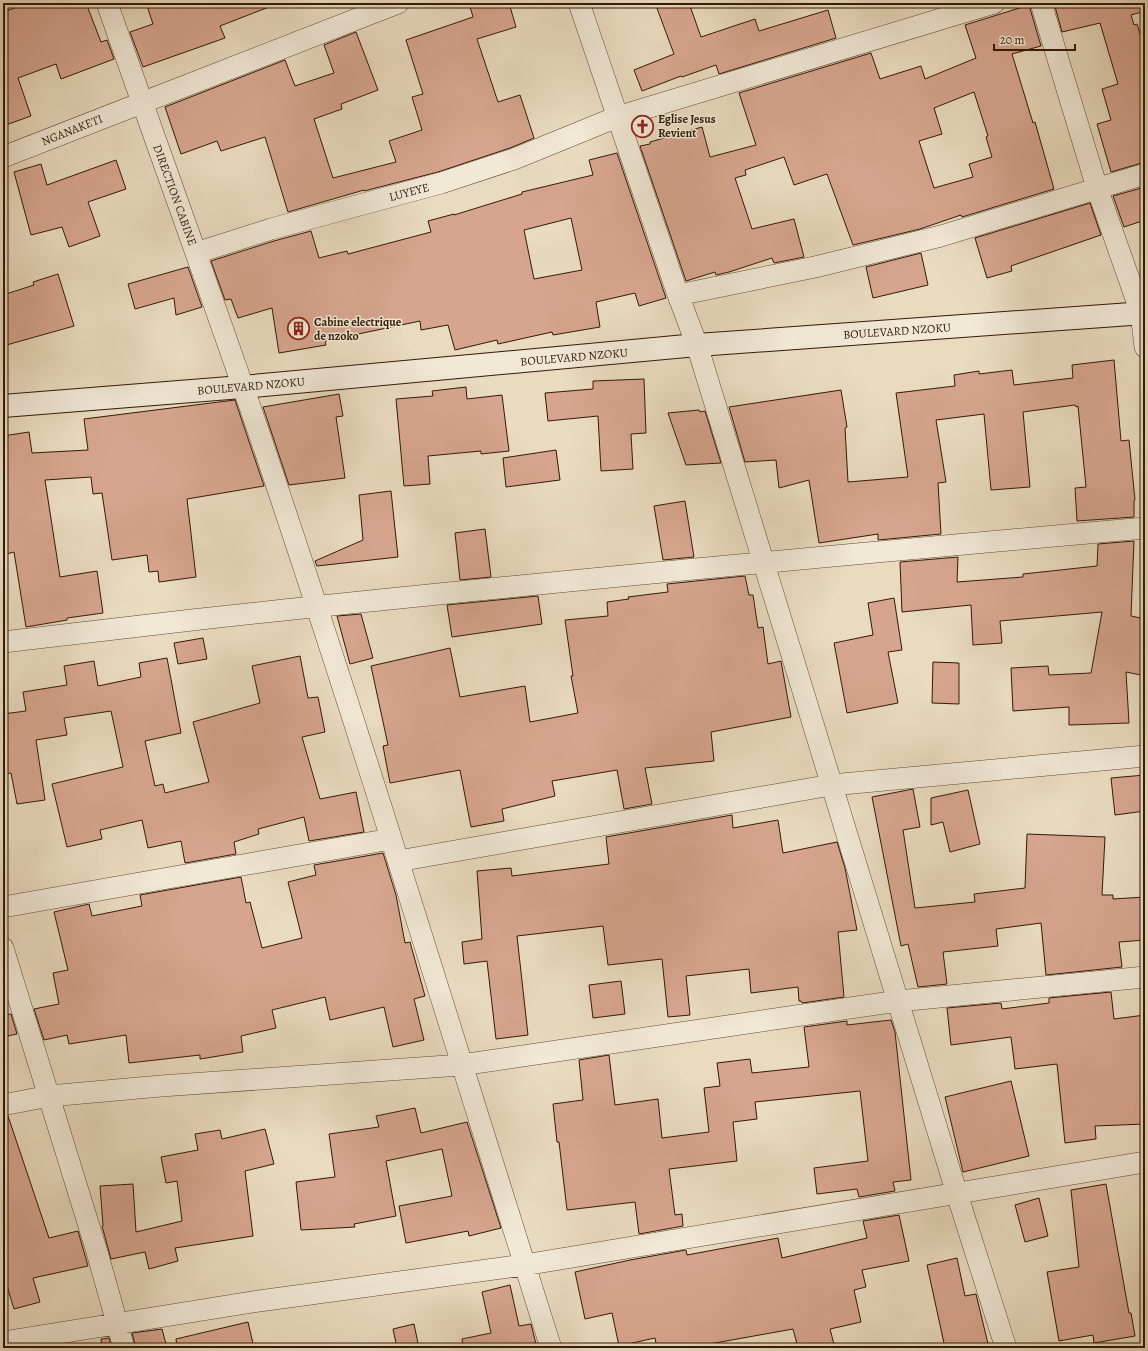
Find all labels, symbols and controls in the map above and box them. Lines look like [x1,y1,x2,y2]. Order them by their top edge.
scale bar [994,26,1075,52]
text: 20 m [1000,32,1024,48]
street label: NGANAKETI [39,110,105,150]
place label: Eglise Jesus Revient [658,111,716,141]
church icon: Eglise Jesus Revient [629,113,655,139]
street label: DIRECTION CABINE [149,142,201,248]
street label: LUYEYE [387,179,431,205]
place label: Cabine electrique de nzoko [314,314,402,344]
building icon: Cabine electrique de nzoko [286,316,312,342]
street label: BOULEVARD NZOKU [843,319,951,343]
street label: BOULEVARD NZOKU [520,344,628,370]
street label: BOULEVARD NZOKU [197,373,305,399]

